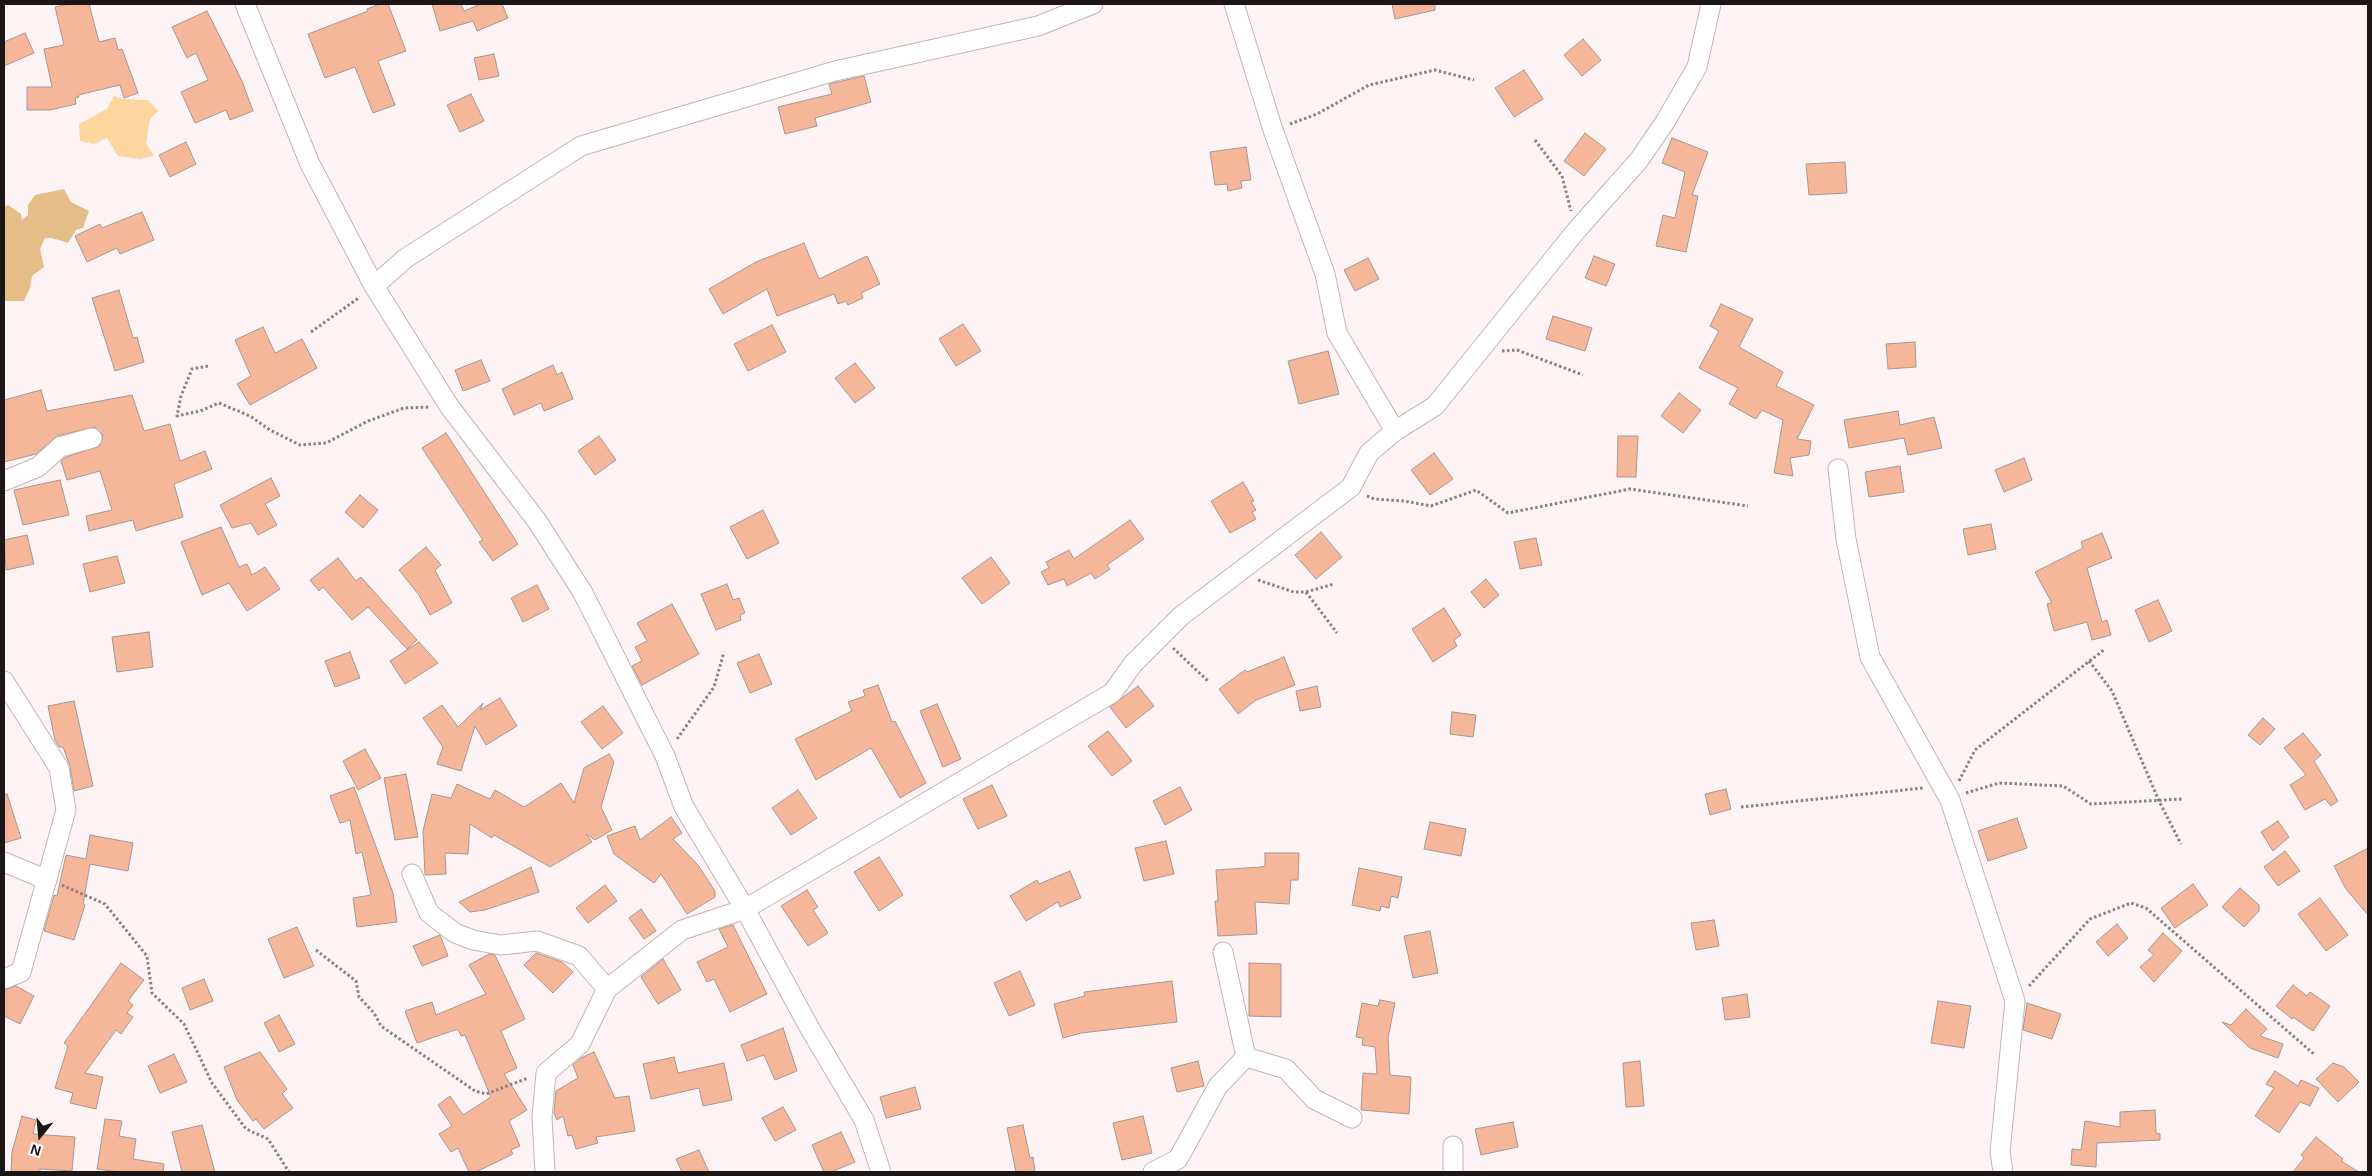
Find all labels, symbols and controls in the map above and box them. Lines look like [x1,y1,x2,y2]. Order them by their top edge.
north arrow [15,1111,65,1161]
text: N [28,1141,43,1159]

